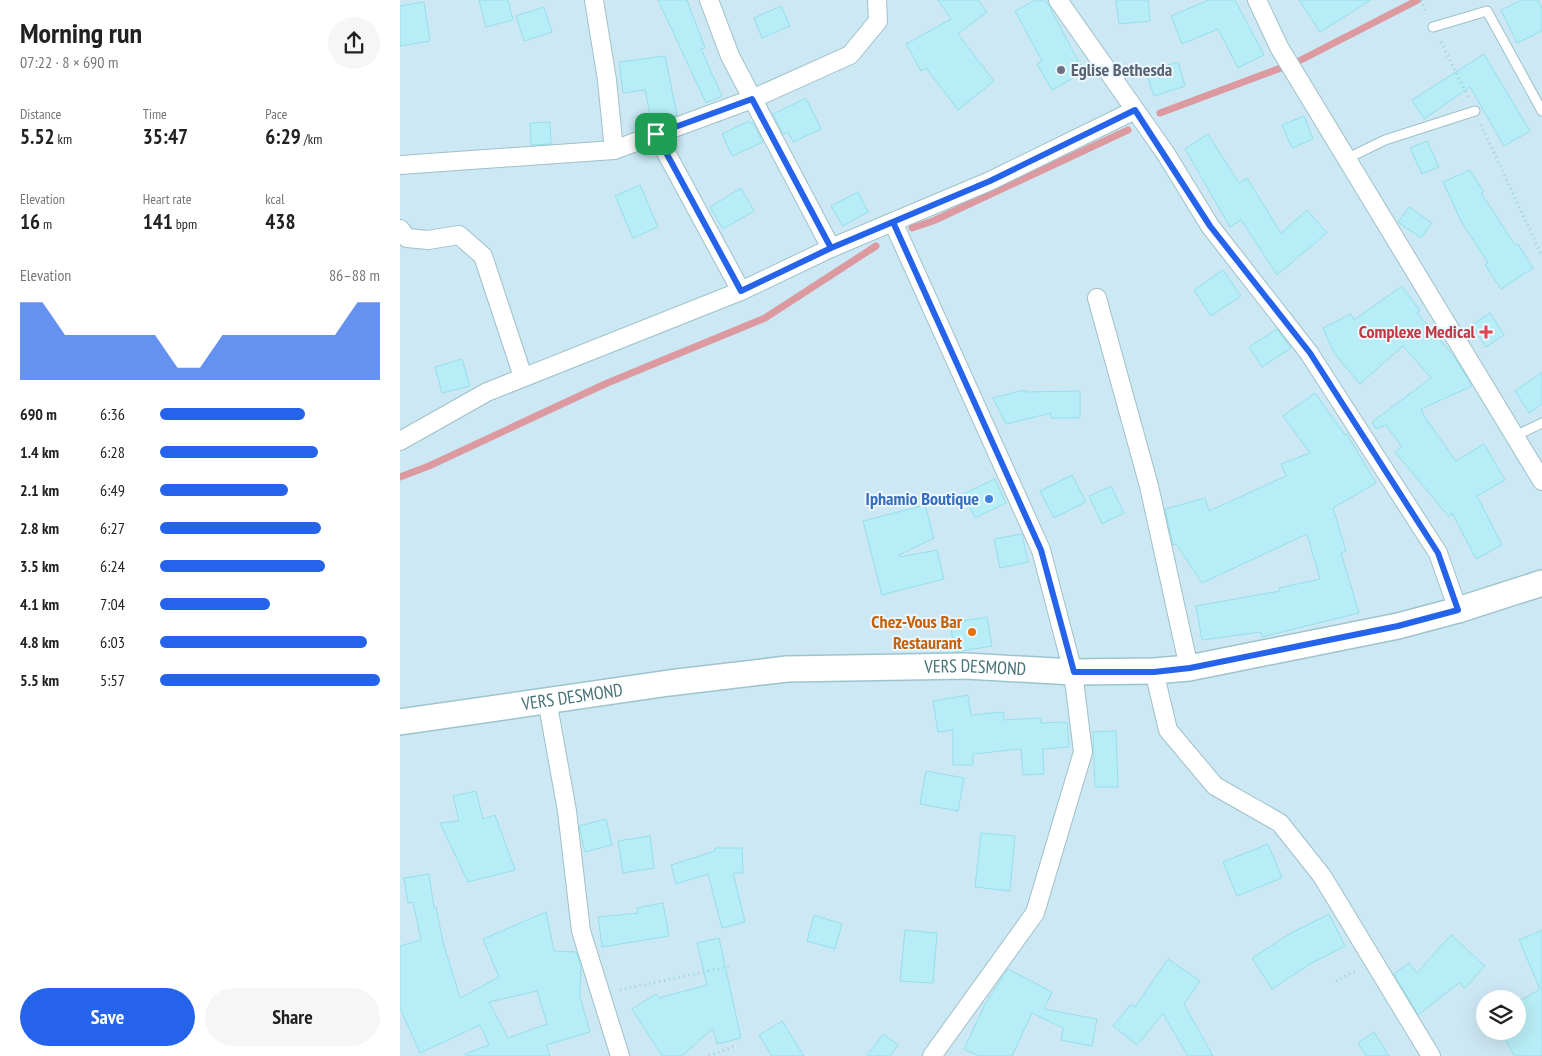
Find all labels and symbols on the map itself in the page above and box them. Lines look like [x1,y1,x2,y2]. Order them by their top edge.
place label: Eglise Bethesda [1071,58,1172,81]
marker: Eglise Bethesda [1055,64,1067,76]
pin [635,113,677,155]
place label: Complexe Medical [1359,320,1476,343]
marker: Complexe Medical [1479,325,1493,339]
place label: Iphamio Boutique [866,487,979,510]
marker: Iphamio Boutique [983,493,995,505]
place label: Chez-Vous Bar Restaurant [871,610,963,654]
marker: Chez-Vous Bar Restaurant [966,626,978,638]
street label: VERS DESMOND [923,654,1027,680]
street label: VERS DESMOND [519,678,624,715]

